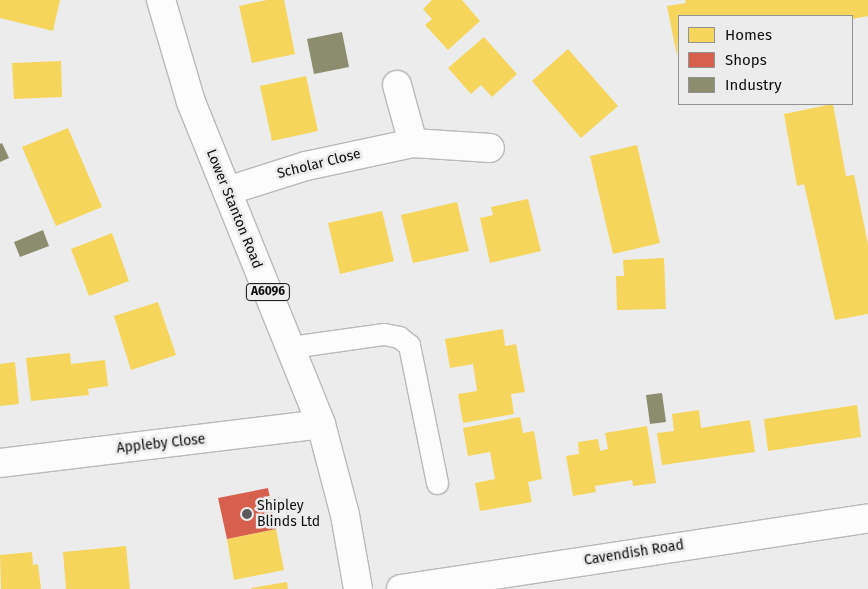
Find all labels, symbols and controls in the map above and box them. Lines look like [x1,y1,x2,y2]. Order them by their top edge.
legend [678,15,853,105]
text: Homes [725,26,772,44]
text: Shops [725,51,767,69]
text: Industry [725,76,782,94]
street label: Scholar Close [275,146,363,182]
street label: Lower Stanton Road [202,147,266,271]
road number: A6096 [246,282,290,302]
street label: Appleby Close [116,431,206,457]
place label: Shipley Blinds Ltd [257,498,320,530]
marker: Shipley Blinds Ltd [241,508,253,520]
street label: Cavendish Road [583,537,685,569]

